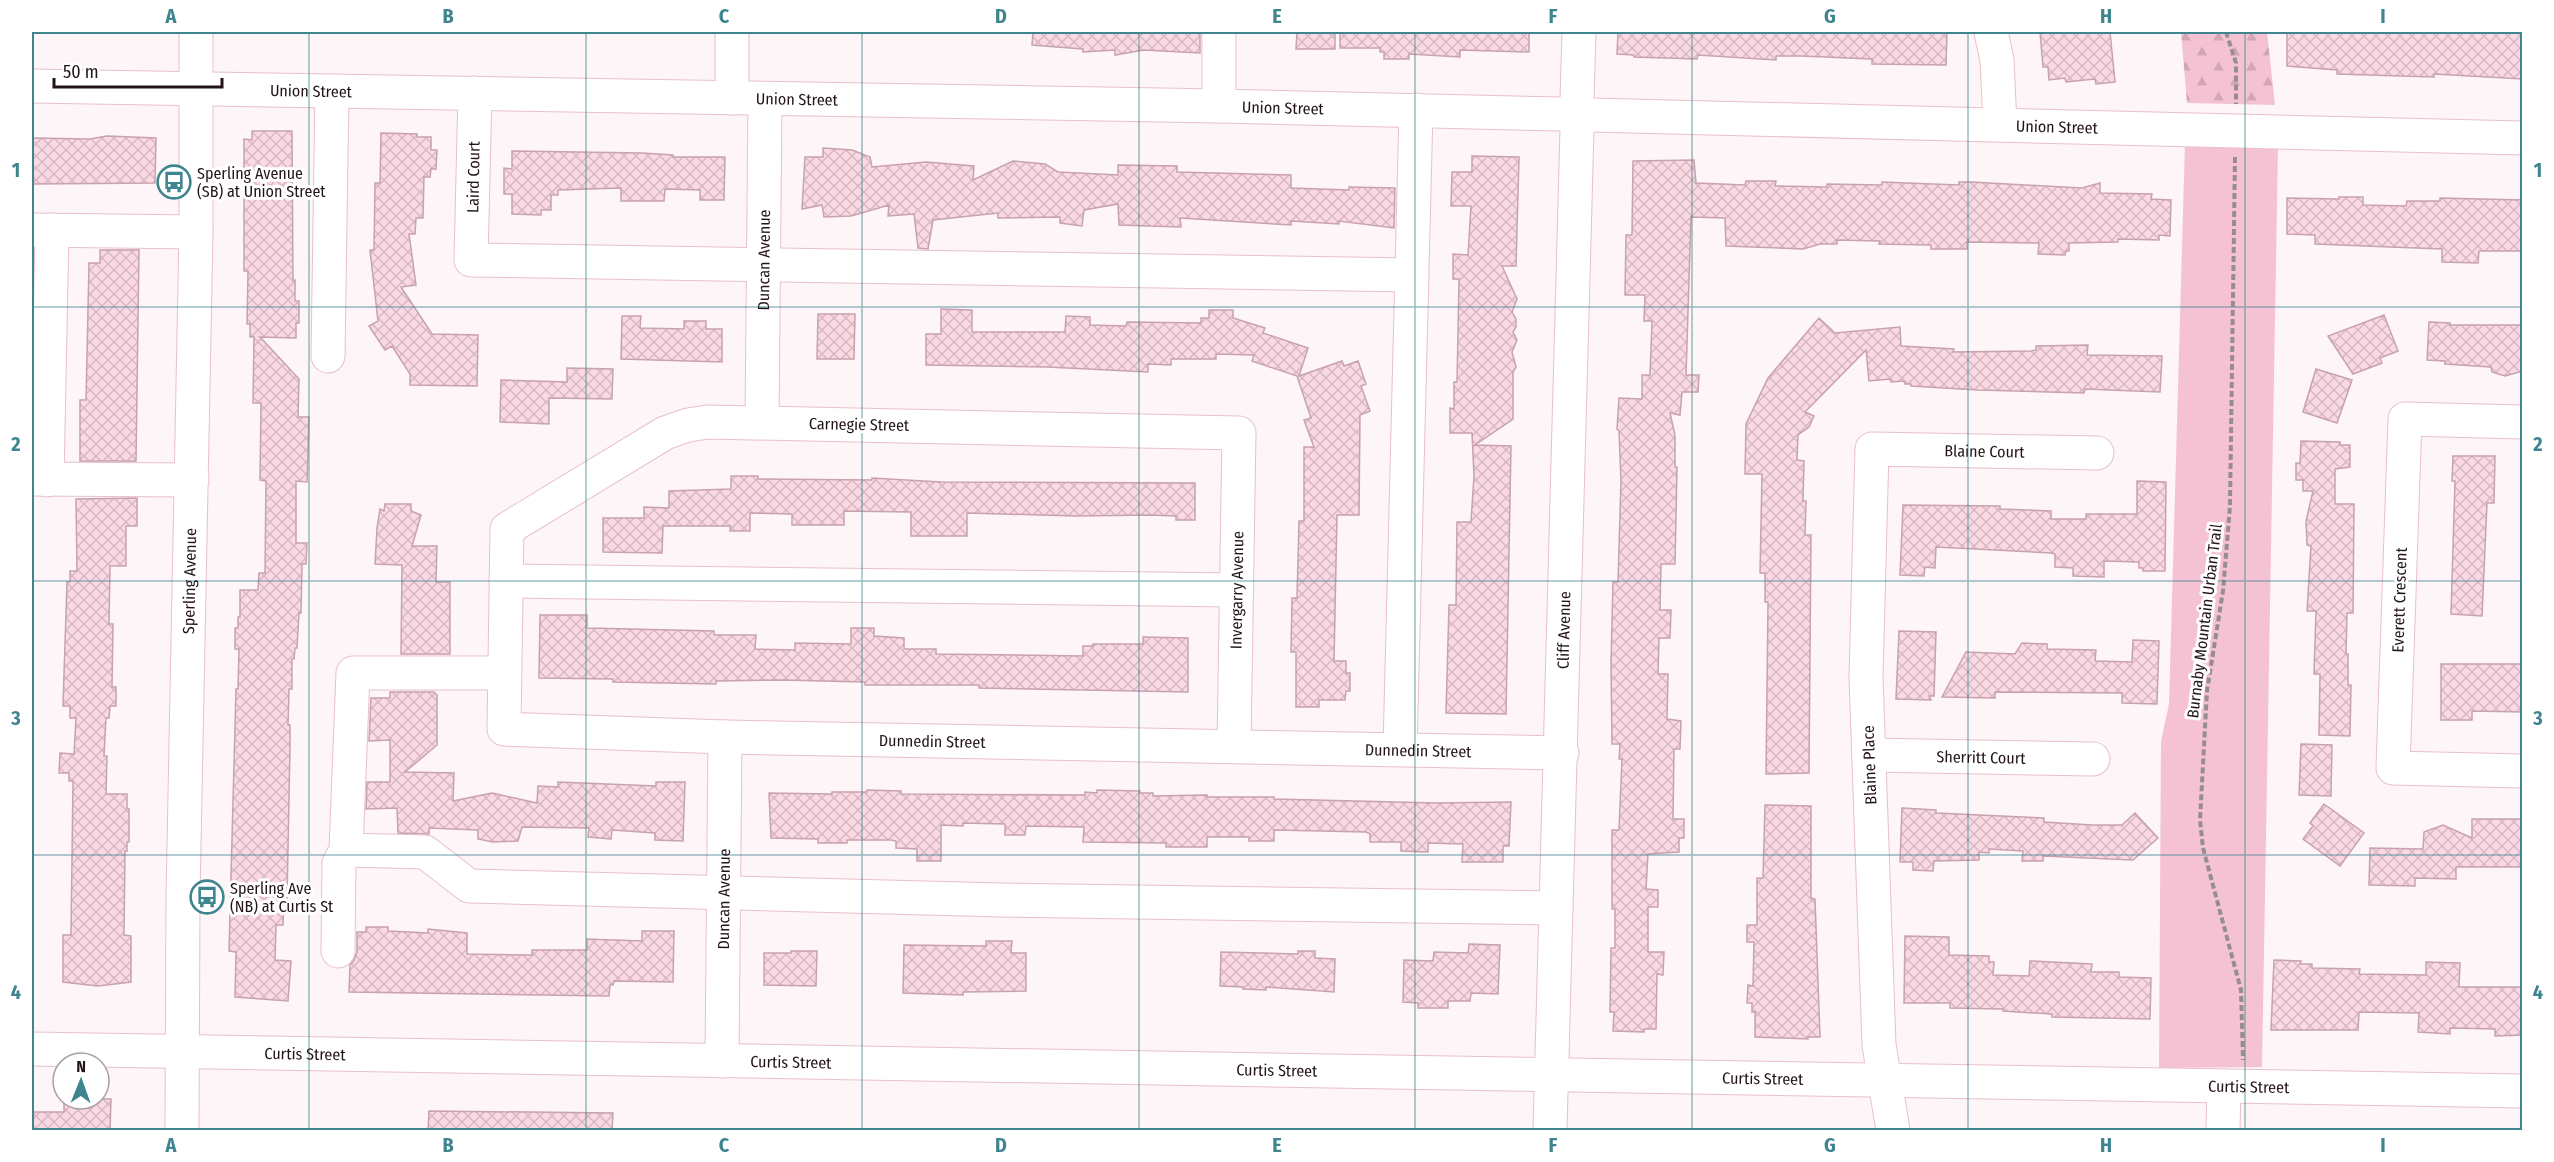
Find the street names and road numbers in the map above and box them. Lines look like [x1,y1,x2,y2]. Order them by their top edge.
street label: Union Street [270,81,353,101]
street label: Union Street [756,89,839,110]
street label: Union Street [1242,98,1325,118]
street label: Union Street [2016,117,2099,138]
street label: Laird Court [463,140,484,213]
street label: Duncan Avenue [754,209,774,311]
street label: Carnegie Street [809,414,910,435]
street label: Blaine Court [1944,441,2026,462]
street label: Burnaby Mountain Urban Trail [2183,523,2226,719]
street label: Sperling Avenue [179,528,200,634]
street label: Invergarry Avenue [1227,531,1247,649]
street label: Everett Crescent [2388,546,2411,653]
street label: Cliff Avenue [1553,591,1575,669]
street label: Blaine Place [1859,725,1880,805]
street label: Dunnedin Street [879,731,986,752]
street label: Dunnedin Street [1365,740,1472,761]
street label: Sherritt Court [1936,747,2026,768]
street label: Duncan Avenue [714,848,734,950]
street label: Curtis Street [264,1044,346,1064]
street label: Curtis Street [750,1052,832,1072]
street label: Curtis Street [1236,1060,1318,1081]
street label: Curtis Street [1722,1069,1804,1089]
street label: Curtis Street [2208,1077,2290,1097]

